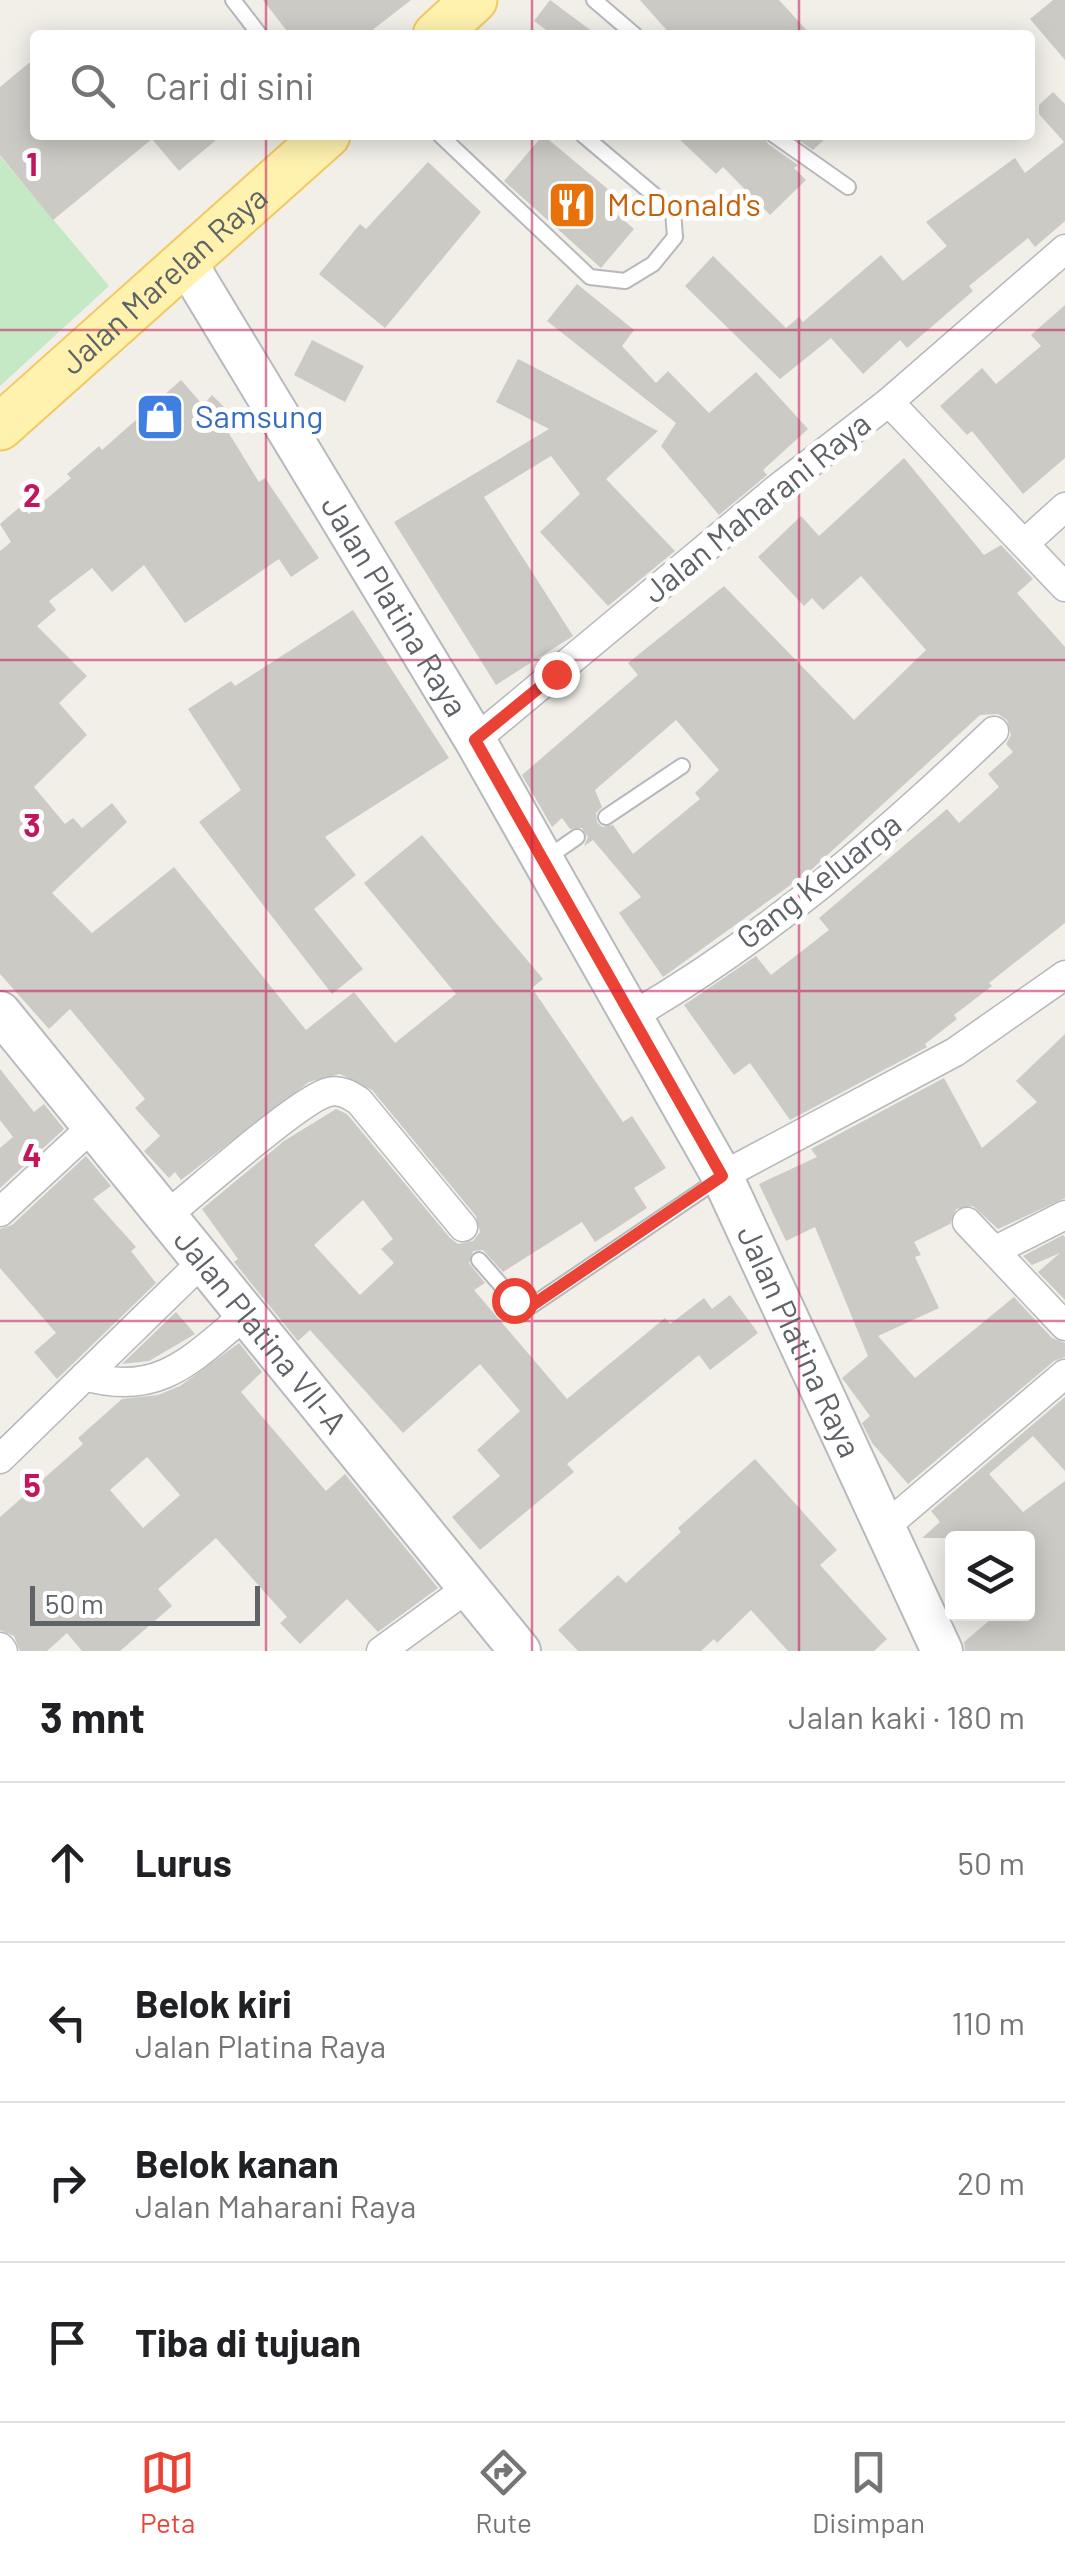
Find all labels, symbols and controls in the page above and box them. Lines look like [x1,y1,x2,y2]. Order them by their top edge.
search box [30,30,1035,140]
icon: search [65,58,120,113]
text: Cari di sini [145,62,315,108]
text: 1 [26,144,38,182]
street label: Jalan Marelan Raya [52,177,274,381]
restaurant icon: McDonald's [546,179,598,231]
place label: McDonald's [607,184,761,222]
shop icon: Samsung [134,391,186,443]
place label: Samsung [195,396,323,434]
street label: Jalan Maharani Raya [634,403,877,610]
text: 2 [23,475,41,513]
street label: Jalan Platina Raya [315,488,477,722]
route end [534,652,580,698]
street label: Gang Keluarga [728,803,908,955]
text: 3 [23,805,41,843]
text: 4 [22,1135,42,1173]
street label: Jalan Platina Raya [731,1219,871,1463]
street label: Jalan Platina VII-A [167,1221,356,1440]
route start [492,1278,538,1324]
text: 5 [23,1465,41,1503]
map controls [945,1531,1035,1621]
button: layers [945,1531,1035,1621]
scale bar [30,1581,260,1626]
text: 50 m [45,1586,104,1620]
text: 3 mnt [40,1691,145,1741]
text: Jalan kaki · 180 m [788,1697,1025,1735]
icon: ahead [40,1835,95,1890]
text: Lurus [135,1839,232,1885]
text: 50 m [958,1843,1025,1881]
text: Belok kiri [135,1980,292,2026]
icon: left [40,1995,95,2050]
text: 110 m [952,2003,1025,2041]
text: Jalan Platina Raya [135,2026,386,2064]
text: Belok kanan [135,2140,339,2186]
icon: right [40,2155,95,2210]
text: 20 m [957,2163,1025,2201]
text: Jalan Maharani Raya [135,2186,416,2224]
icon: arrive [40,2315,95,2370]
text: Tiba di tujuan [135,2319,361,2365]
tab: Peta [140,2445,195,2539]
tab: Rute [475,2445,532,2539]
tab: Disimpan [812,2445,925,2539]

